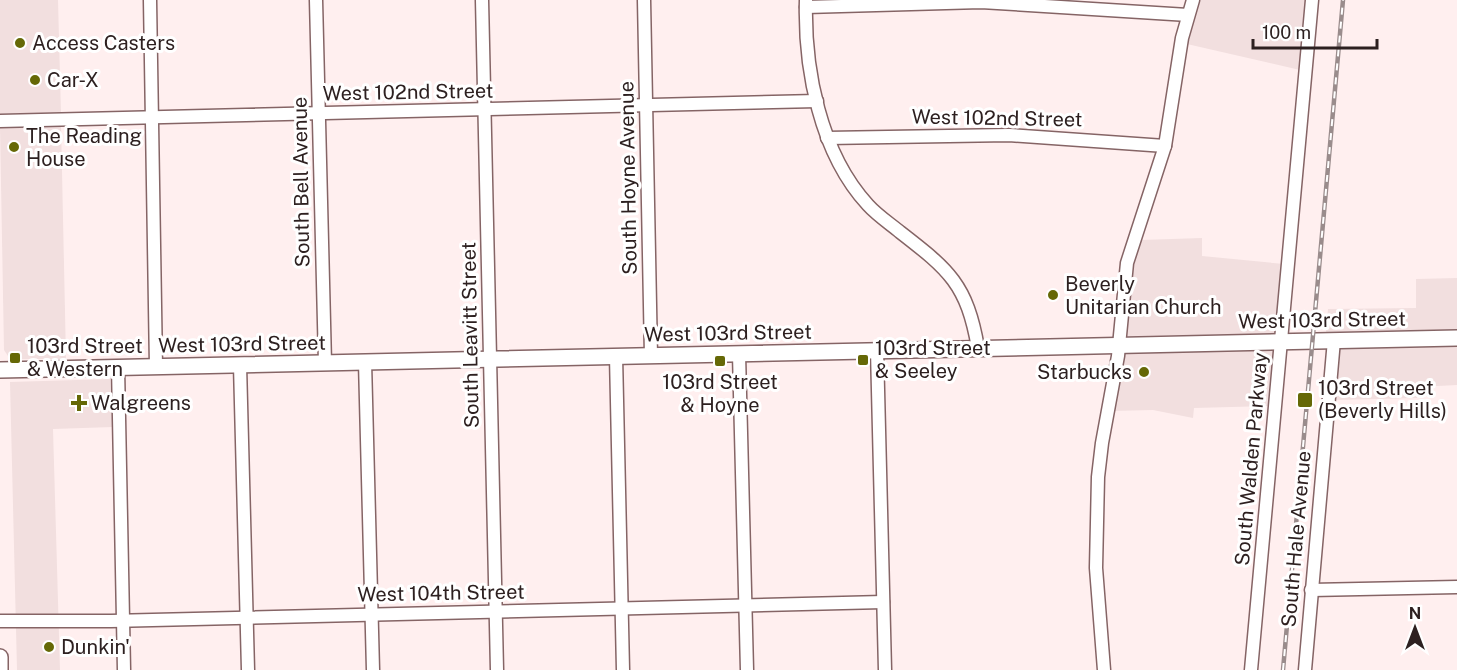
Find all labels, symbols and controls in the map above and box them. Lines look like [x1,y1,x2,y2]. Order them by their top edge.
scale bar [1253,12,1378,50]
text: 100 m [1262,22,1311,43]
place label: Access Casters [32,31,175,55]
marker: Access Casters [13,36,27,50]
place label: Car-X [47,68,99,92]
marker: Car-X [28,73,42,87]
street label: West 102nd Street [322,79,494,105]
street label: South Hoyne Avenue [614,81,642,275]
street label: South Bell Avenue [288,96,314,268]
street label: West 102nd Street [911,105,1083,131]
place label: The Reading House [26,124,142,171]
marker: The Reading House [7,140,21,154]
street label: South Leavitt Street [456,242,484,428]
place label: Beverly Unitarian Church [1065,272,1221,319]
marker: Beverly Unitarian Church [1046,288,1060,302]
street label: West 103rd Street [1238,307,1406,333]
street label: West 103rd Street [644,320,812,346]
street label: West 103rd Street [158,331,326,357]
place label: 103rd Street & Western [27,334,143,381]
place label: 103rd Street & Seeley [875,336,991,383]
marker: 103rd Street & Western [8,351,22,365]
street label: South Walden Parkway [1230,351,1272,567]
marker: 103rd Street & Seeley [856,353,870,367]
marker: 103rd Street & Hoyne [713,354,727,368]
place label: Starbucks [1037,360,1132,384]
marker: Starbucks [1137,365,1151,379]
place label: 103rd Street & Hoyne [662,370,778,417]
place label: 103rd Street (Beverly Hills) [1318,376,1447,423]
place label: Walgreens [91,391,191,415]
marker: 103rd Street (Beverly Hills) [1296,391,1314,409]
marker: Walgreens [72,396,86,410]
street label: South Hale Avenue [1276,450,1316,628]
street label: West 104th Street [357,580,525,606]
north arrow [1385,598,1445,658]
text: N [1409,604,1421,623]
place label: Dunkin' [61,635,130,659]
marker: Dunkin' [42,640,56,654]

